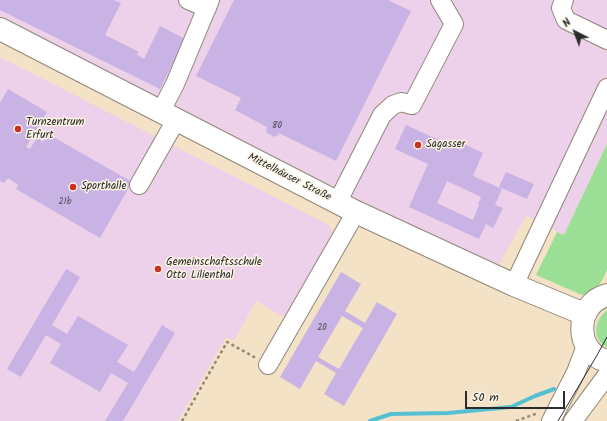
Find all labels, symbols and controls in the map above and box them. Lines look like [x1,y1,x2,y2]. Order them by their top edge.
north arrow [555,12,595,52]
text: N [558,14,576,32]
place label: Turnzentrum Erfurt [26,116,84,142]
house number: 80 [272,121,282,131]
marker: Turnzentrum Erfurt [13,124,23,134]
place label: Sagasser [426,138,465,152]
marker: Sagasser [413,140,423,150]
street label: Mittelhäuser Straße [245,151,333,205]
place label: Sporthalle [81,180,126,194]
marker: Sporthalle [68,182,78,192]
house number: 21b [59,197,71,207]
place label: Gemeinschaftsschule Otto Lilienthal [166,256,262,282]
marker: Gemeinschaftsschule Otto Lilienthal [153,264,163,274]
house number: 20 [317,323,327,333]
scale bar [467,383,567,409]
text: 50 m [472,388,499,407]

